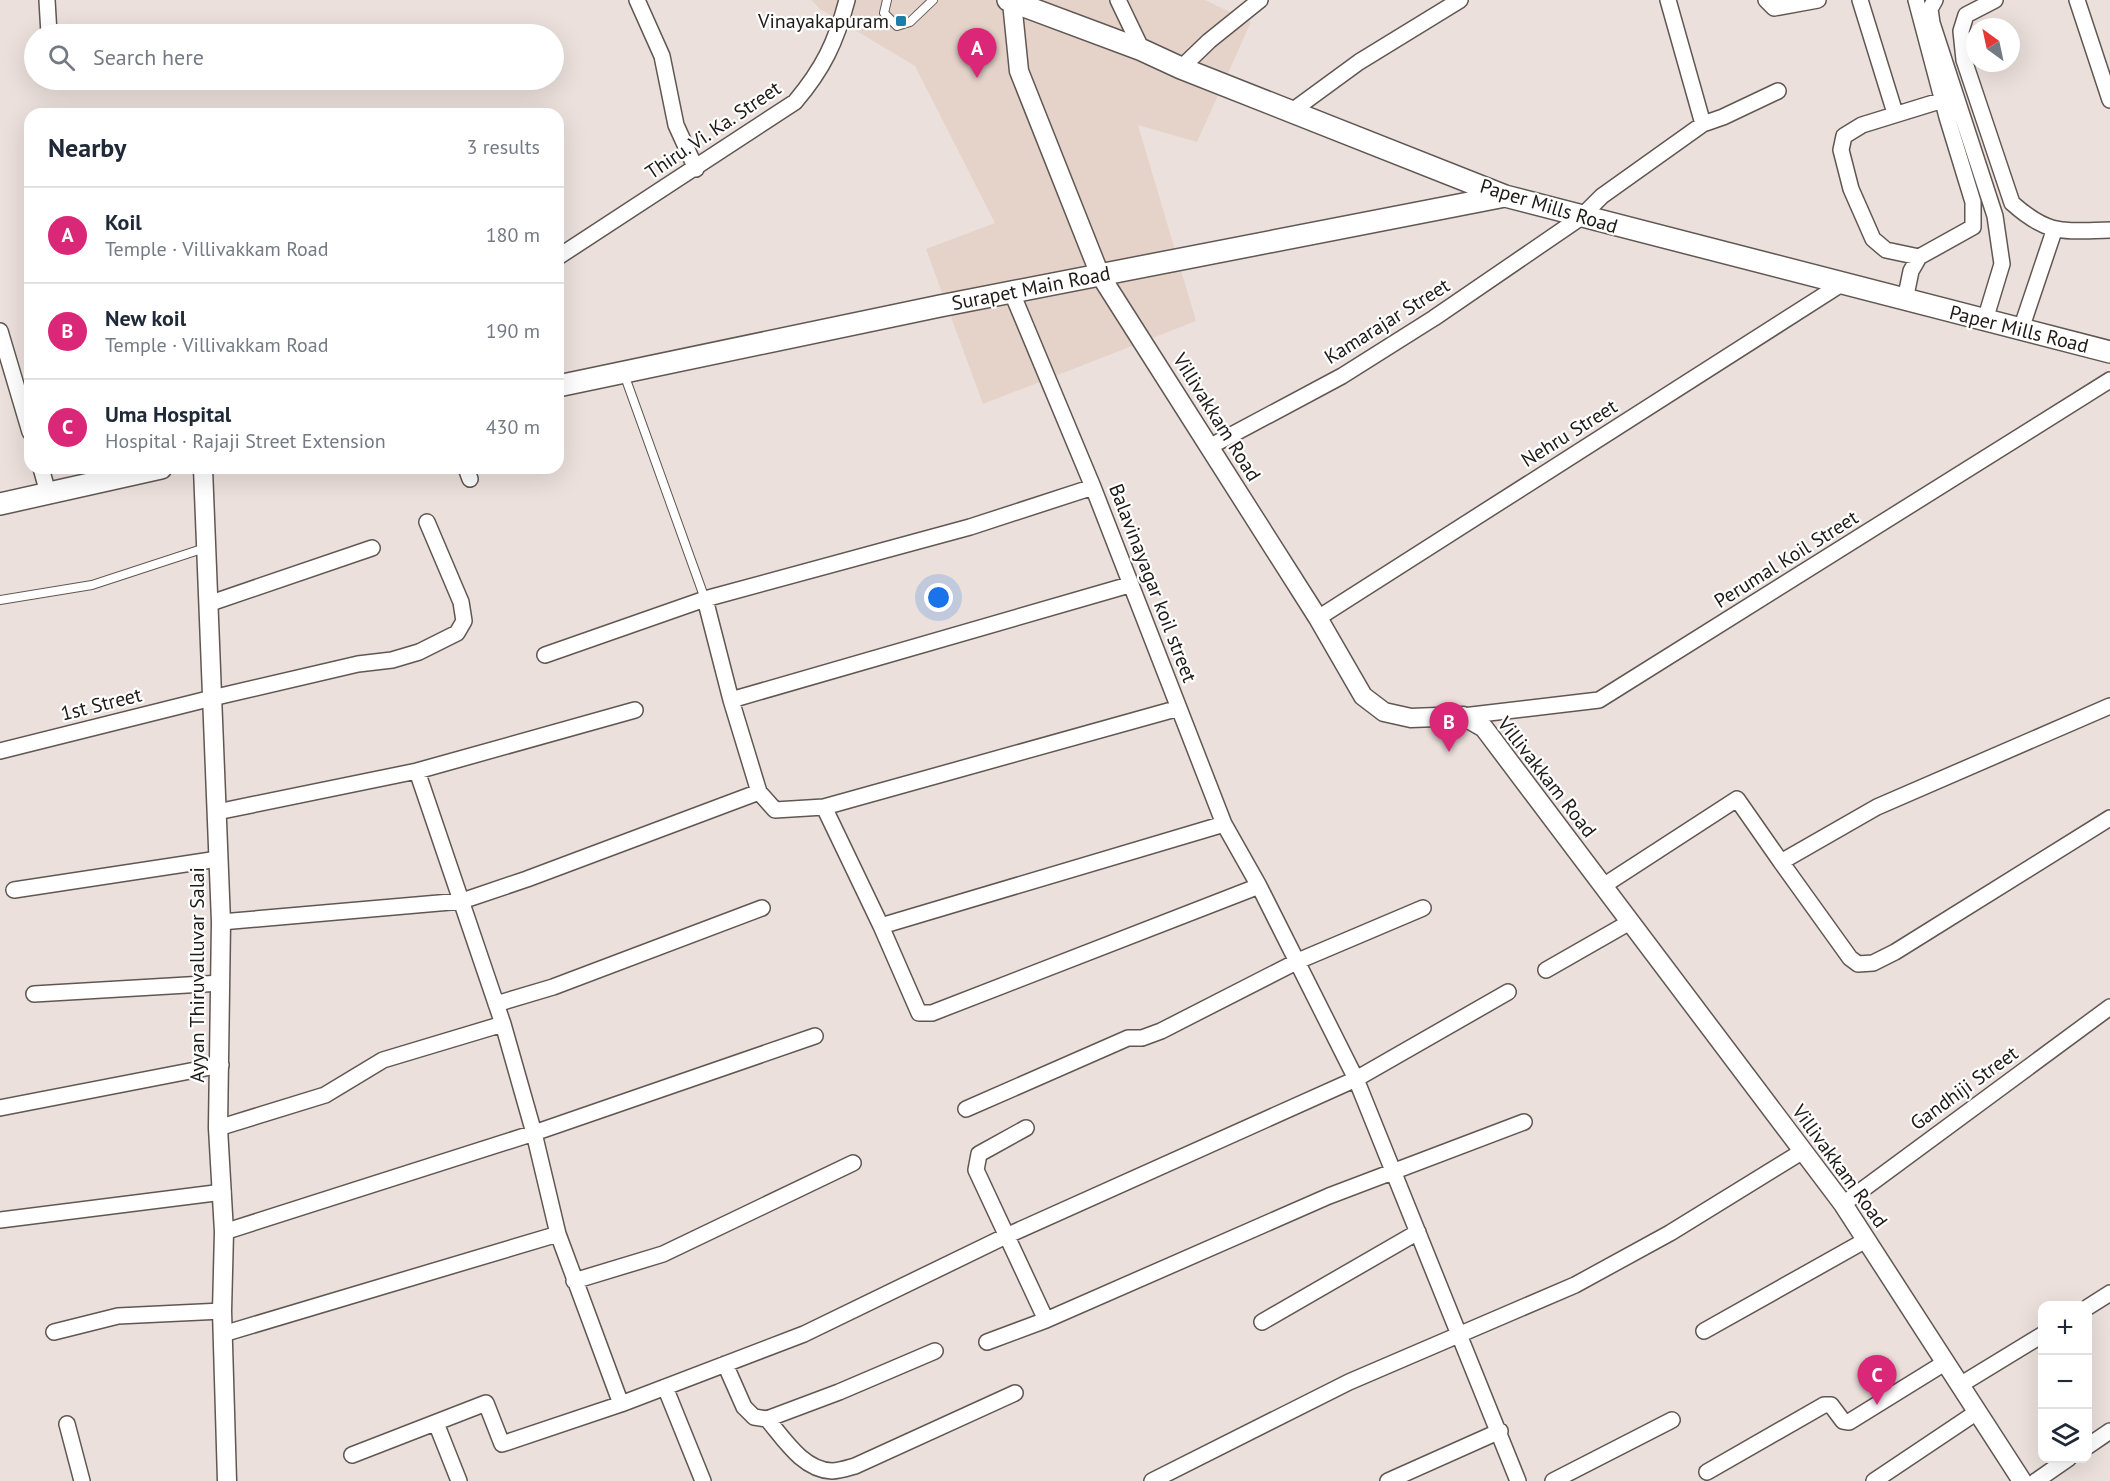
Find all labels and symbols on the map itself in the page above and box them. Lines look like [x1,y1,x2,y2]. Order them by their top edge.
place label: Vinayakapuram [757,8,889,34]
marker: Vinayakapuram [894,14,908,28]
north arrow [1966,18,2020,72]
pin: A [958,28,996,78]
street label: Thiru. Vi. Ka. Street [640,75,786,185]
street label: Paper Mills Road [1477,173,1621,239]
street label: Surapet Main Road [950,260,1112,316]
street label: Kamarajar Street [1320,272,1455,370]
street label: Paper Mills Road [1947,299,2091,359]
street label: Villivakkam Road [1167,347,1267,486]
street label: Nehru Street [1516,393,1622,473]
street label: Balavinayagar koil street [1103,480,1203,686]
street label: Perumal Koil Street [1709,504,1863,614]
your location [924,583,953,612]
street label: 1st Street [58,681,144,727]
pin: B [1430,702,1468,752]
street label: Villivakkam Road [1491,711,1602,843]
street label: Ayyan Thiruvalluvar Salai [184,867,210,1083]
street label: Gandhiji Street [1905,1040,2023,1136]
street label: Villivakkam Road [1786,1098,1894,1233]
pin: C [1858,1356,1896,1405]

